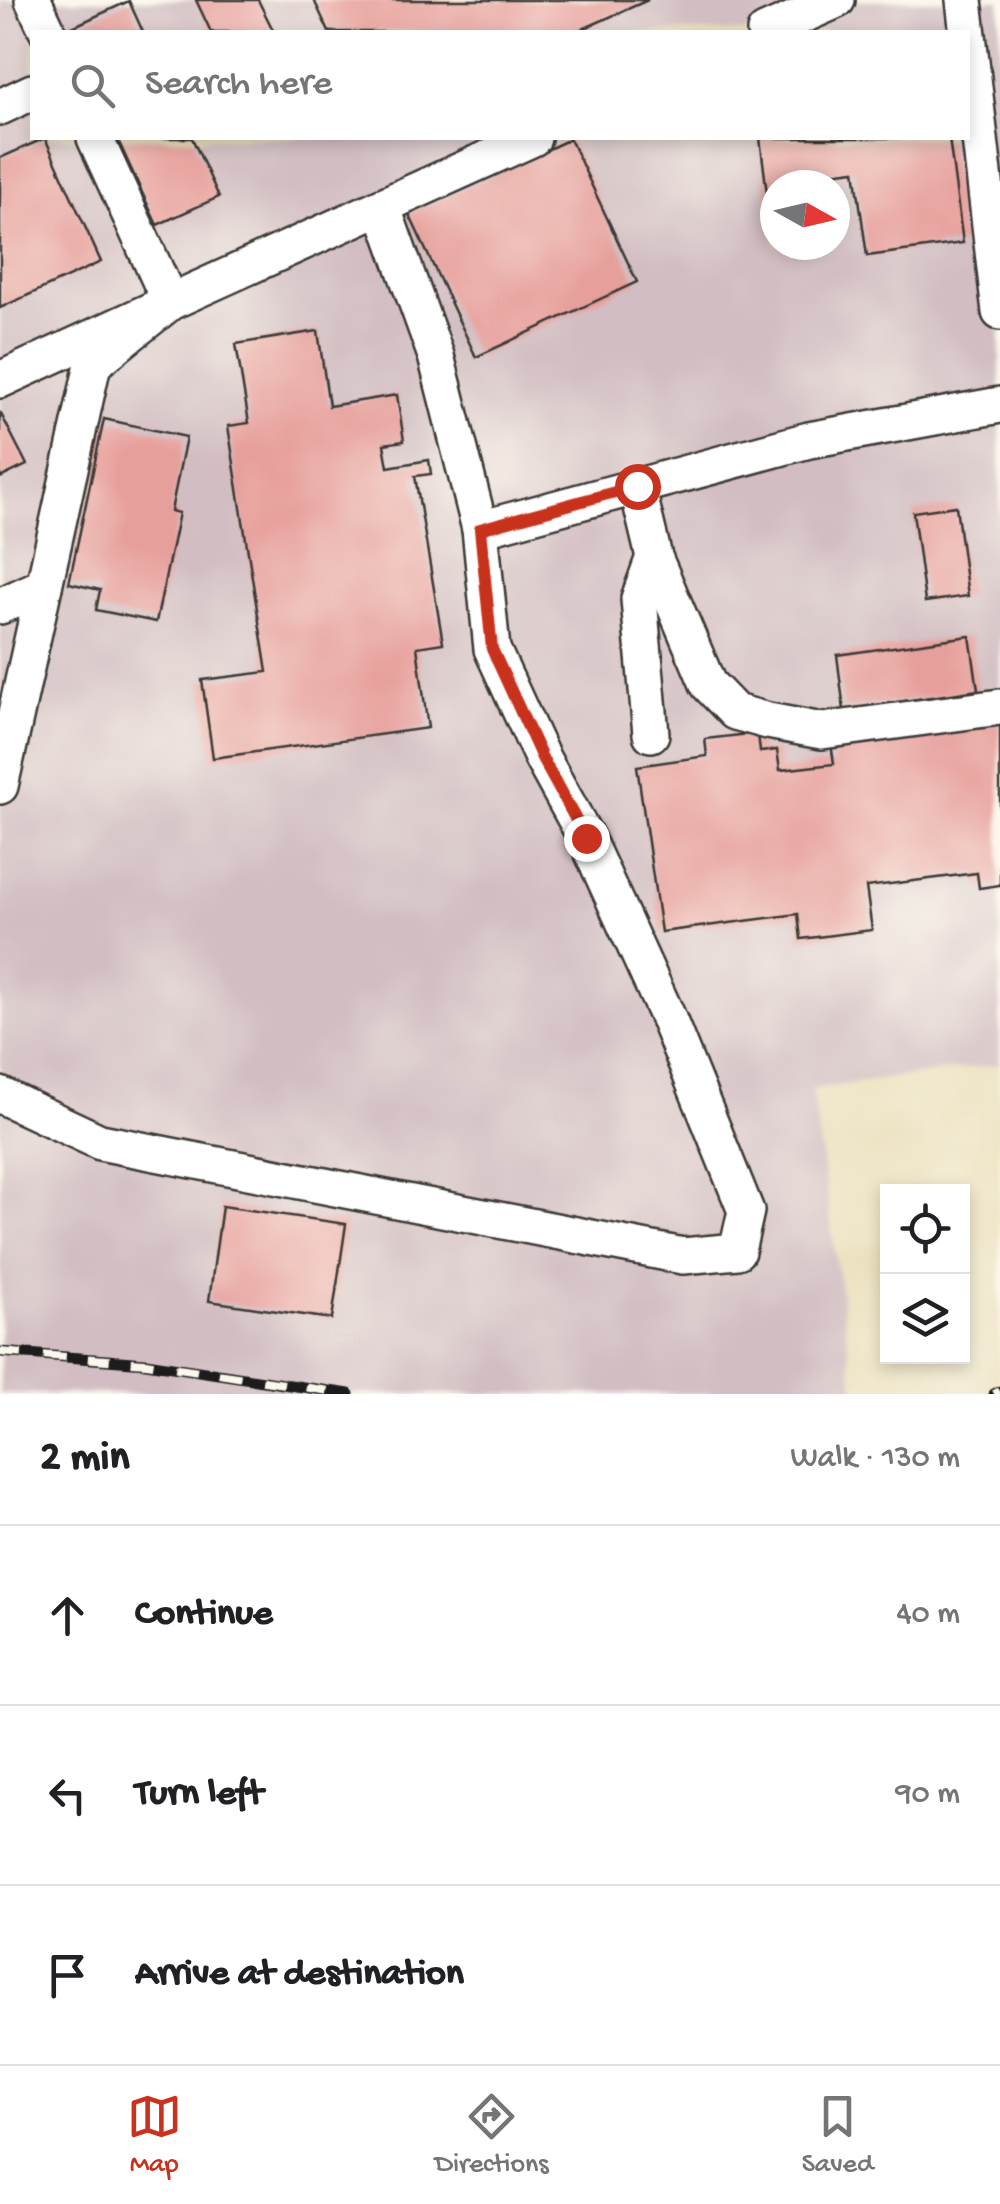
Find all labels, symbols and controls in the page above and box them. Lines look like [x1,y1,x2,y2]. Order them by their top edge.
search box [30,30,970,140]
icon: search [65,58,120,113]
text: Search here [145,63,332,107]
north arrow [760,170,850,260]
route start [615,464,661,510]
route end [564,816,610,862]
map controls [880,1184,970,1364]
button: locate [880,1184,970,1274]
button: layers [880,1274,970,1364]
text: 2 min [40,1435,129,1484]
text: Walk · 130 m [791,1440,960,1478]
icon: ahead [40,1588,95,1643]
text: Continue [135,1593,273,1637]
text: 40 m [896,1596,960,1634]
icon: left [40,1768,95,1823]
text: Turn left [135,1773,263,1817]
text: 90 m [896,1776,960,1814]
icon: arrive [40,1948,95,2003]
text: Arrive at destination [135,1953,464,1997]
tab: Map [127,2089,182,2182]
tab: Directions [435,2089,549,2182]
tab: Saved [802,2089,873,2182]

